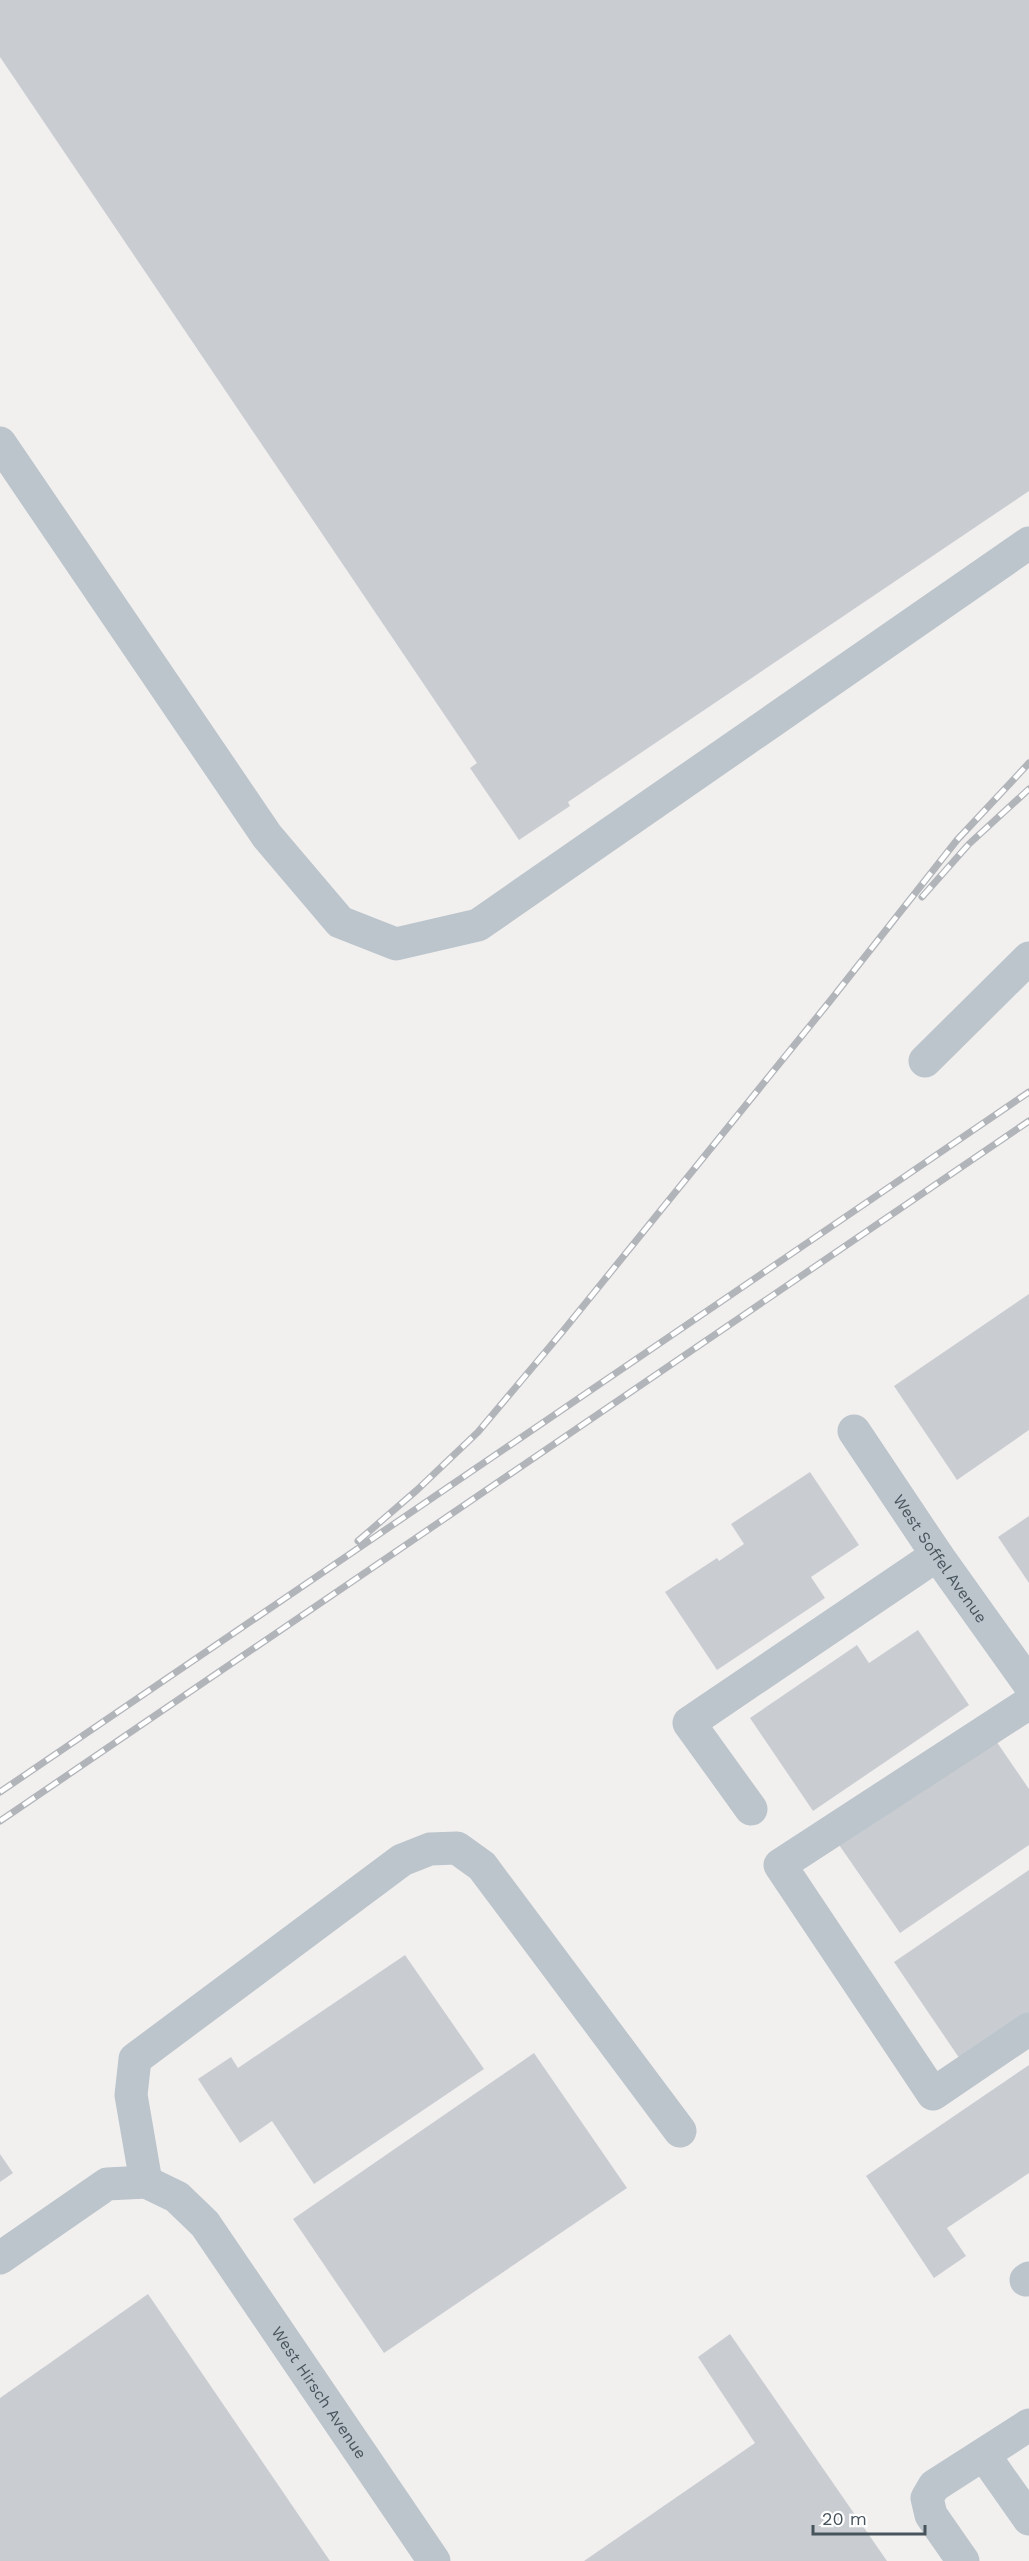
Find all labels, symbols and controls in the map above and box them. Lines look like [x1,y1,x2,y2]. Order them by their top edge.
street label: West Soffel Avenue [890,1491,992,1626]
street label: West Hirsch Avenue [268,2323,371,2462]
scale bar [813,2498,926,2536]
text: 20 m [822,2508,867,2529]

